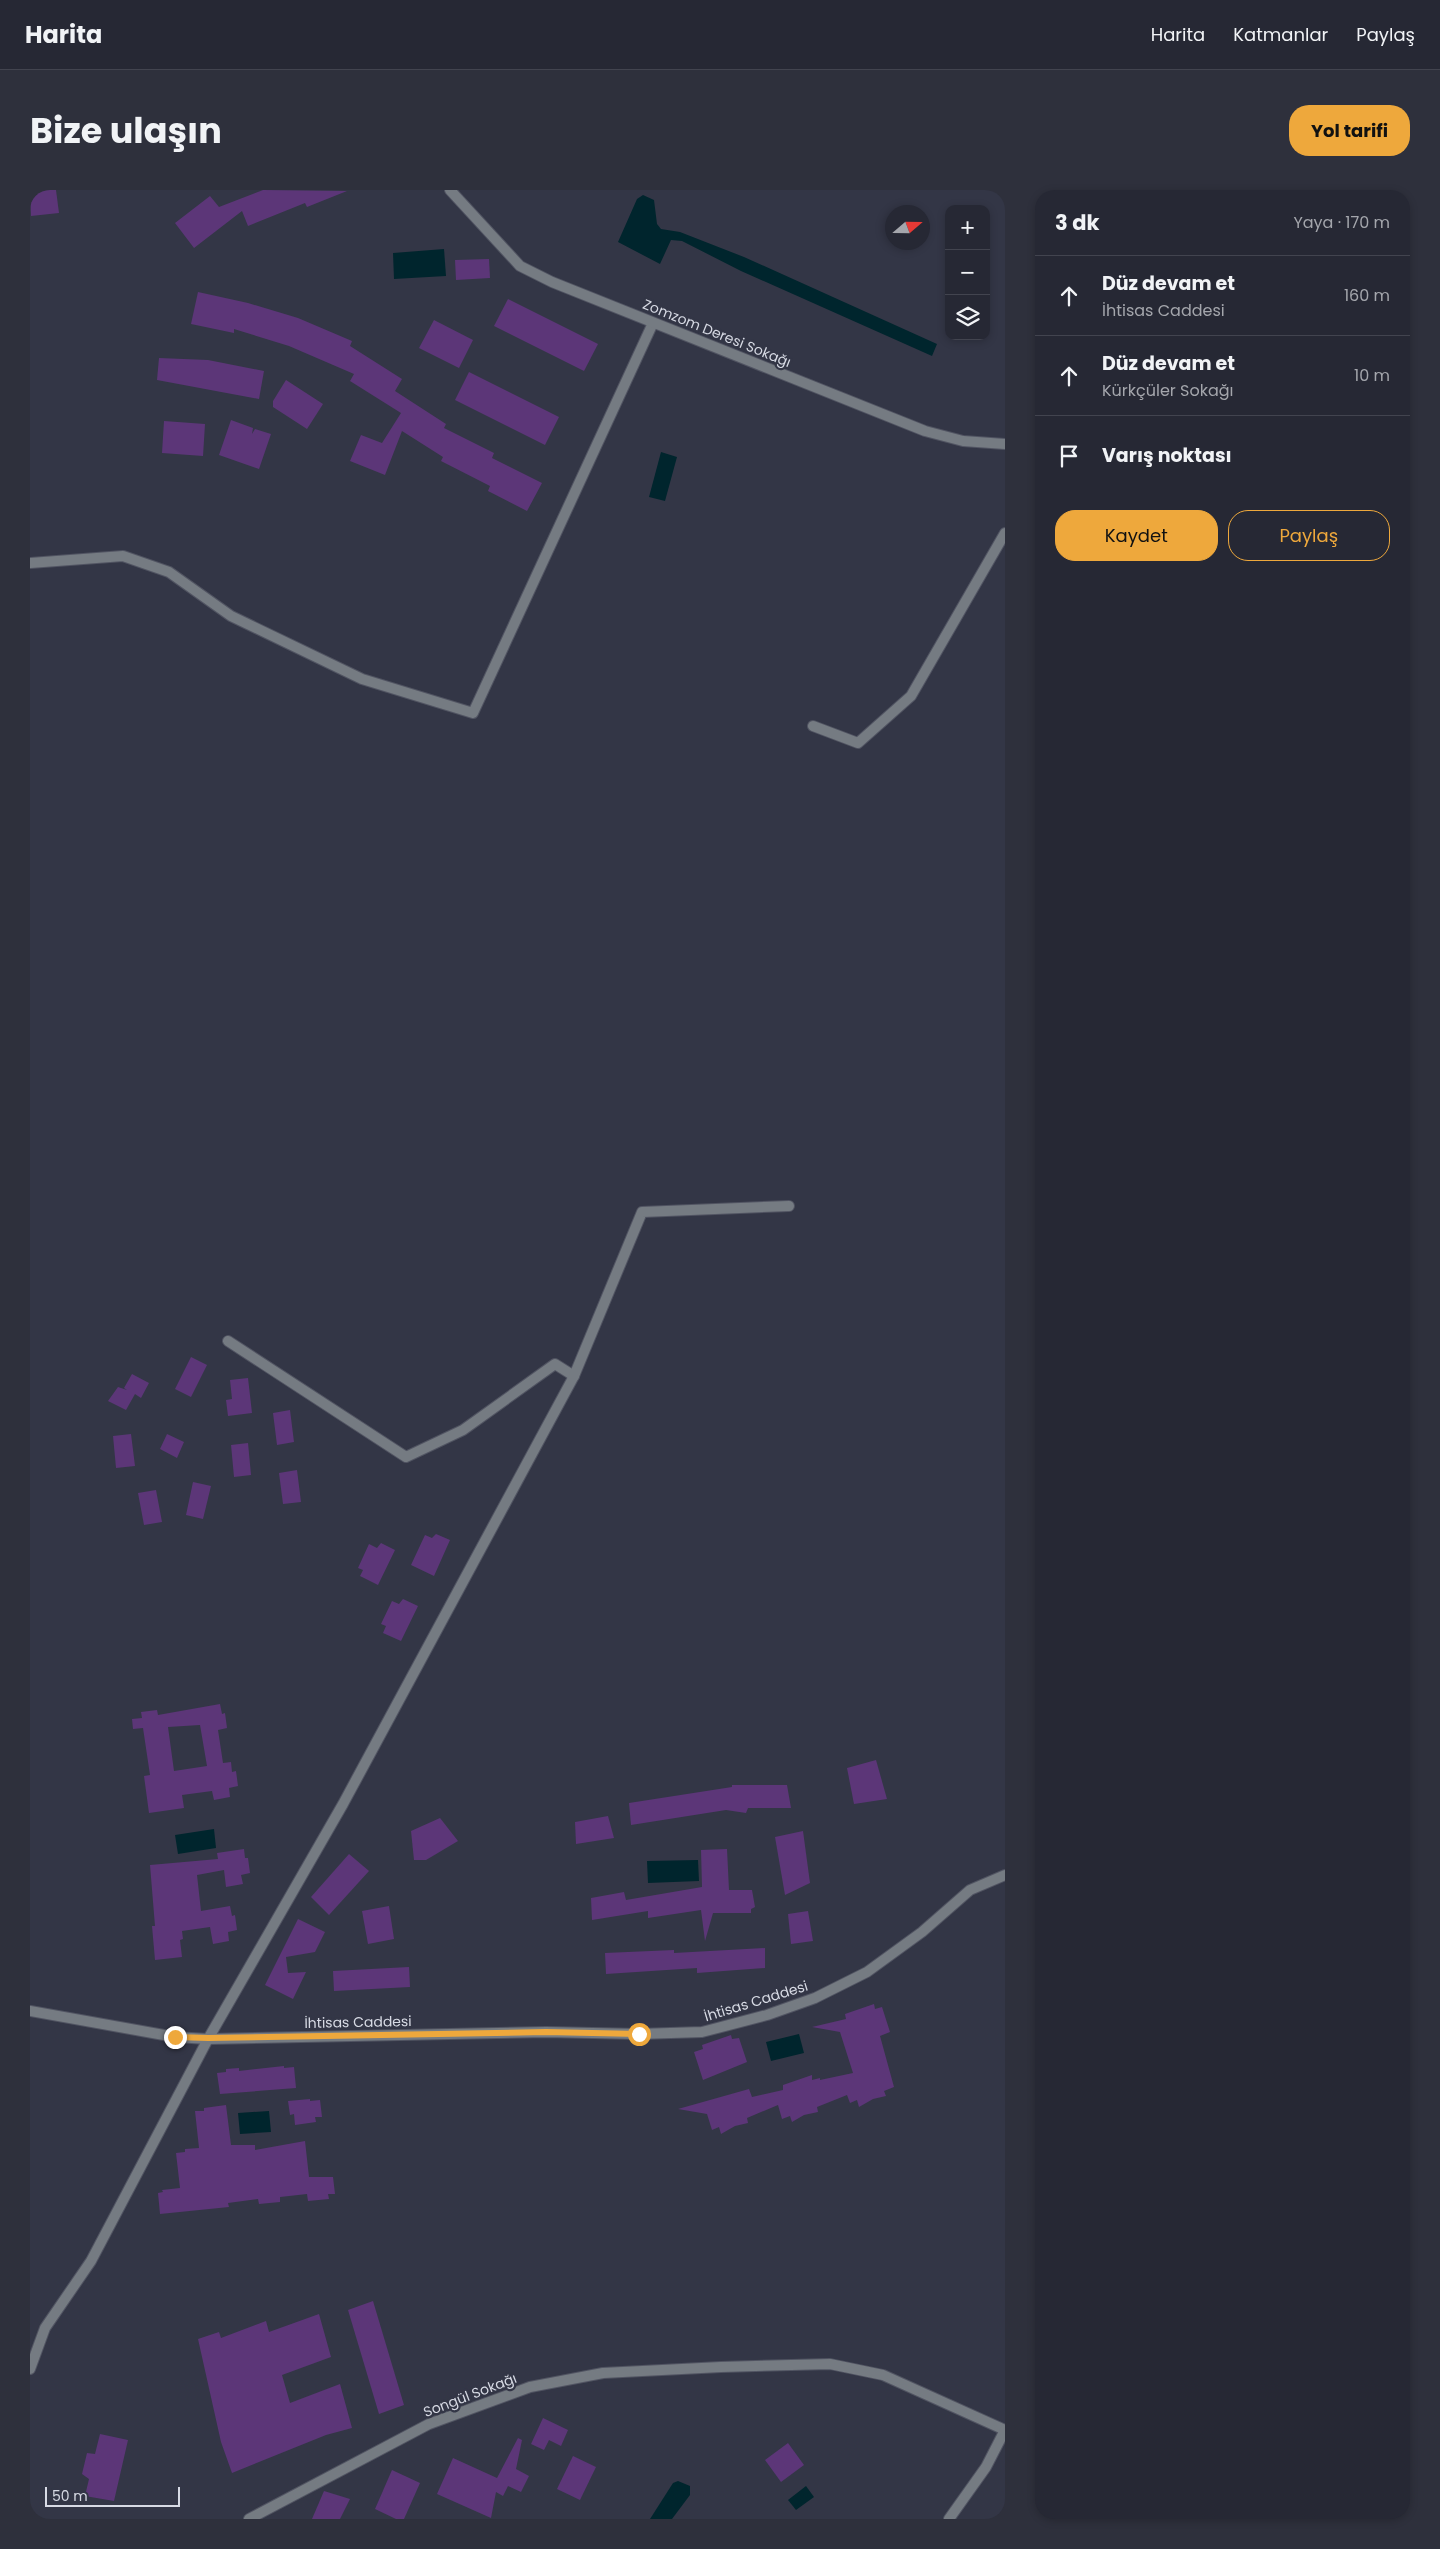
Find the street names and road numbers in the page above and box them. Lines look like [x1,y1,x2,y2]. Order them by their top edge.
street label: Zomzom Deresi Sokağı [640,294,794,372]
street label: İhtisas Caddesi [702,1976,810,2026]
street label: İhtisas Caddesi [304,2011,412,2033]
street label: Songül Sokağı [420,2368,520,2422]

